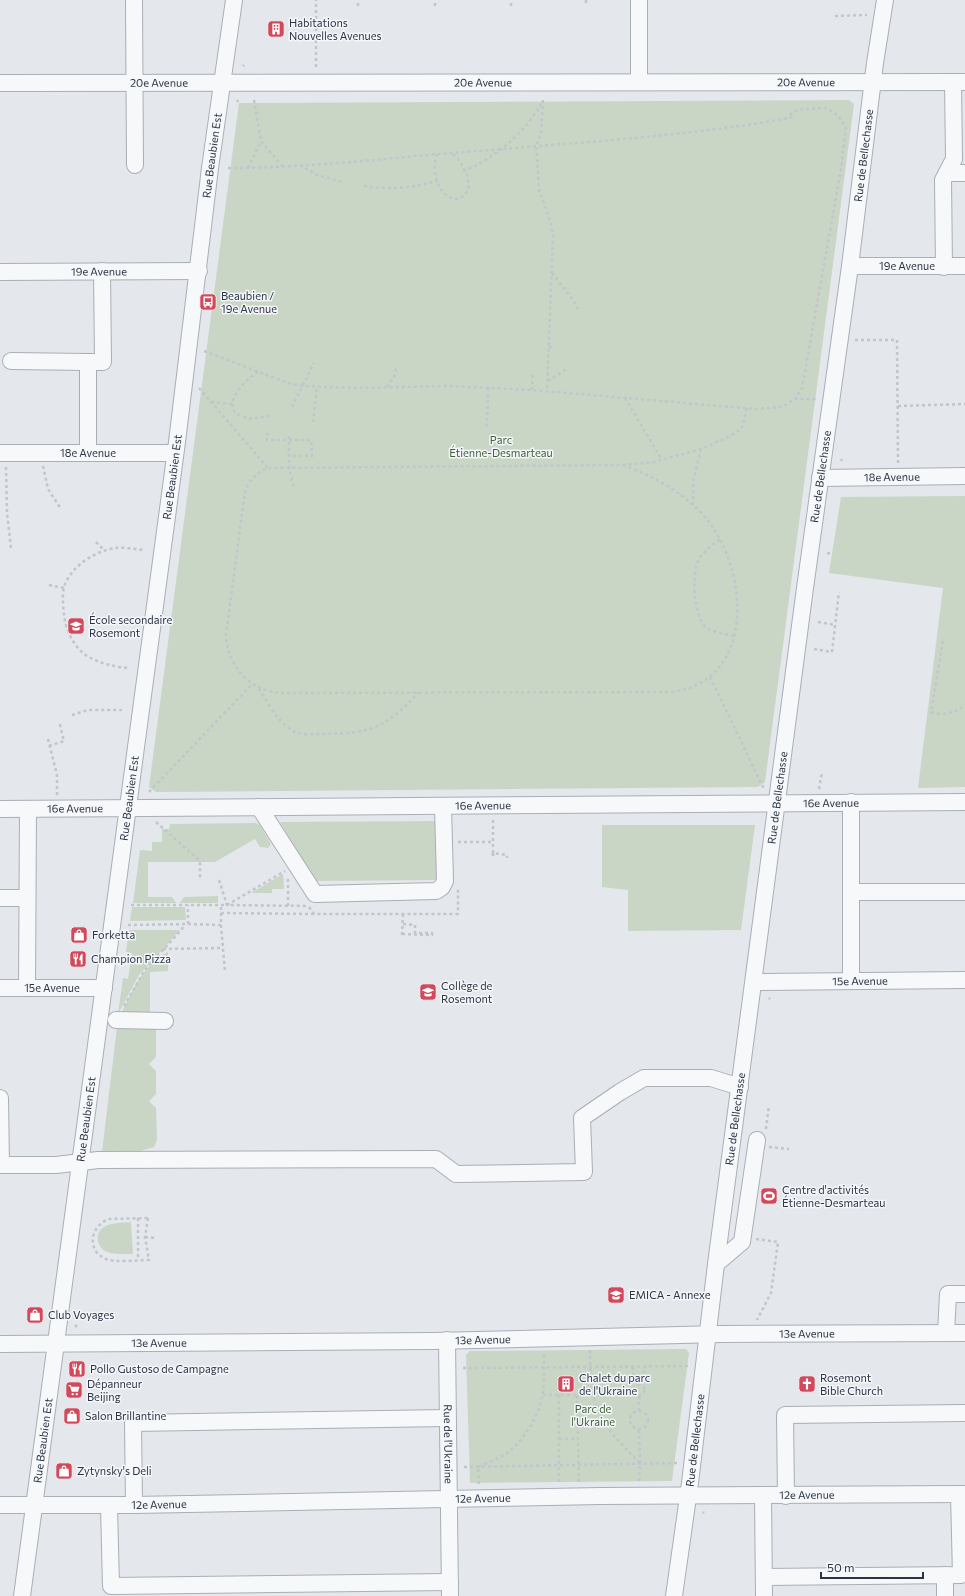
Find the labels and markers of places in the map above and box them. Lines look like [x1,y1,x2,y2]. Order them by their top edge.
place label: Habitations Nouvelles Avenues [289,16,381,42]
building icon: Habitations Nouvelles Avenues [266,19,286,39]
place label: Beaubien / 19e Avenue [221,289,277,315]
bus stop icon: Beaubien / 19e Avenue [198,292,218,312]
place label: École secondaire Rosemont [89,612,173,639]
school or university icon: École secondaire Rosemont [66,616,86,636]
shop icon: Forketta [69,925,89,945]
place label: Forketta [92,928,135,941]
restaurant icon: Champion Pizza [68,949,88,969]
place label: Champion Pizza [91,952,171,965]
place label: Collège de Rosemont [441,979,493,1005]
school or university icon: Collège de Rosemont [418,982,438,1002]
place label: Centre d'activités Étienne-Desmarteau [782,1183,885,1209]
sports icon: Centre d'activités Étienne-Desmarteau [759,1186,779,1206]
school or university icon: EMICA - Annexe [606,1285,626,1305]
place label: EMICA - Annexe [629,1288,711,1301]
shop icon: Club Voyages [25,1305,45,1325]
place label: Club Voyages [48,1308,114,1321]
restaurant icon: Pollo Gustoso de Campagne [67,1359,87,1379]
place label: Pollo Gustoso de Campagne [90,1362,229,1375]
place label: Chalet du parc de l'Ukraine [579,1371,650,1397]
place label: Rosemont Bible Church [820,1371,883,1397]
building icon: Chalet du parc de l'Ukraine [556,1374,576,1394]
church icon: Rosemont Bible Church [797,1374,817,1394]
place label: Dépanneur Beijing [87,1377,143,1403]
supermarket icon: Dépanneur Beijing [64,1380,84,1400]
shop icon: Salon Brillantine [62,1406,82,1426]
place label: Salon Brillantine [85,1409,167,1422]
shop icon: Zytynsky's Deli [54,1461,74,1481]
place label: Zytynsky's Deli [77,1464,152,1477]

